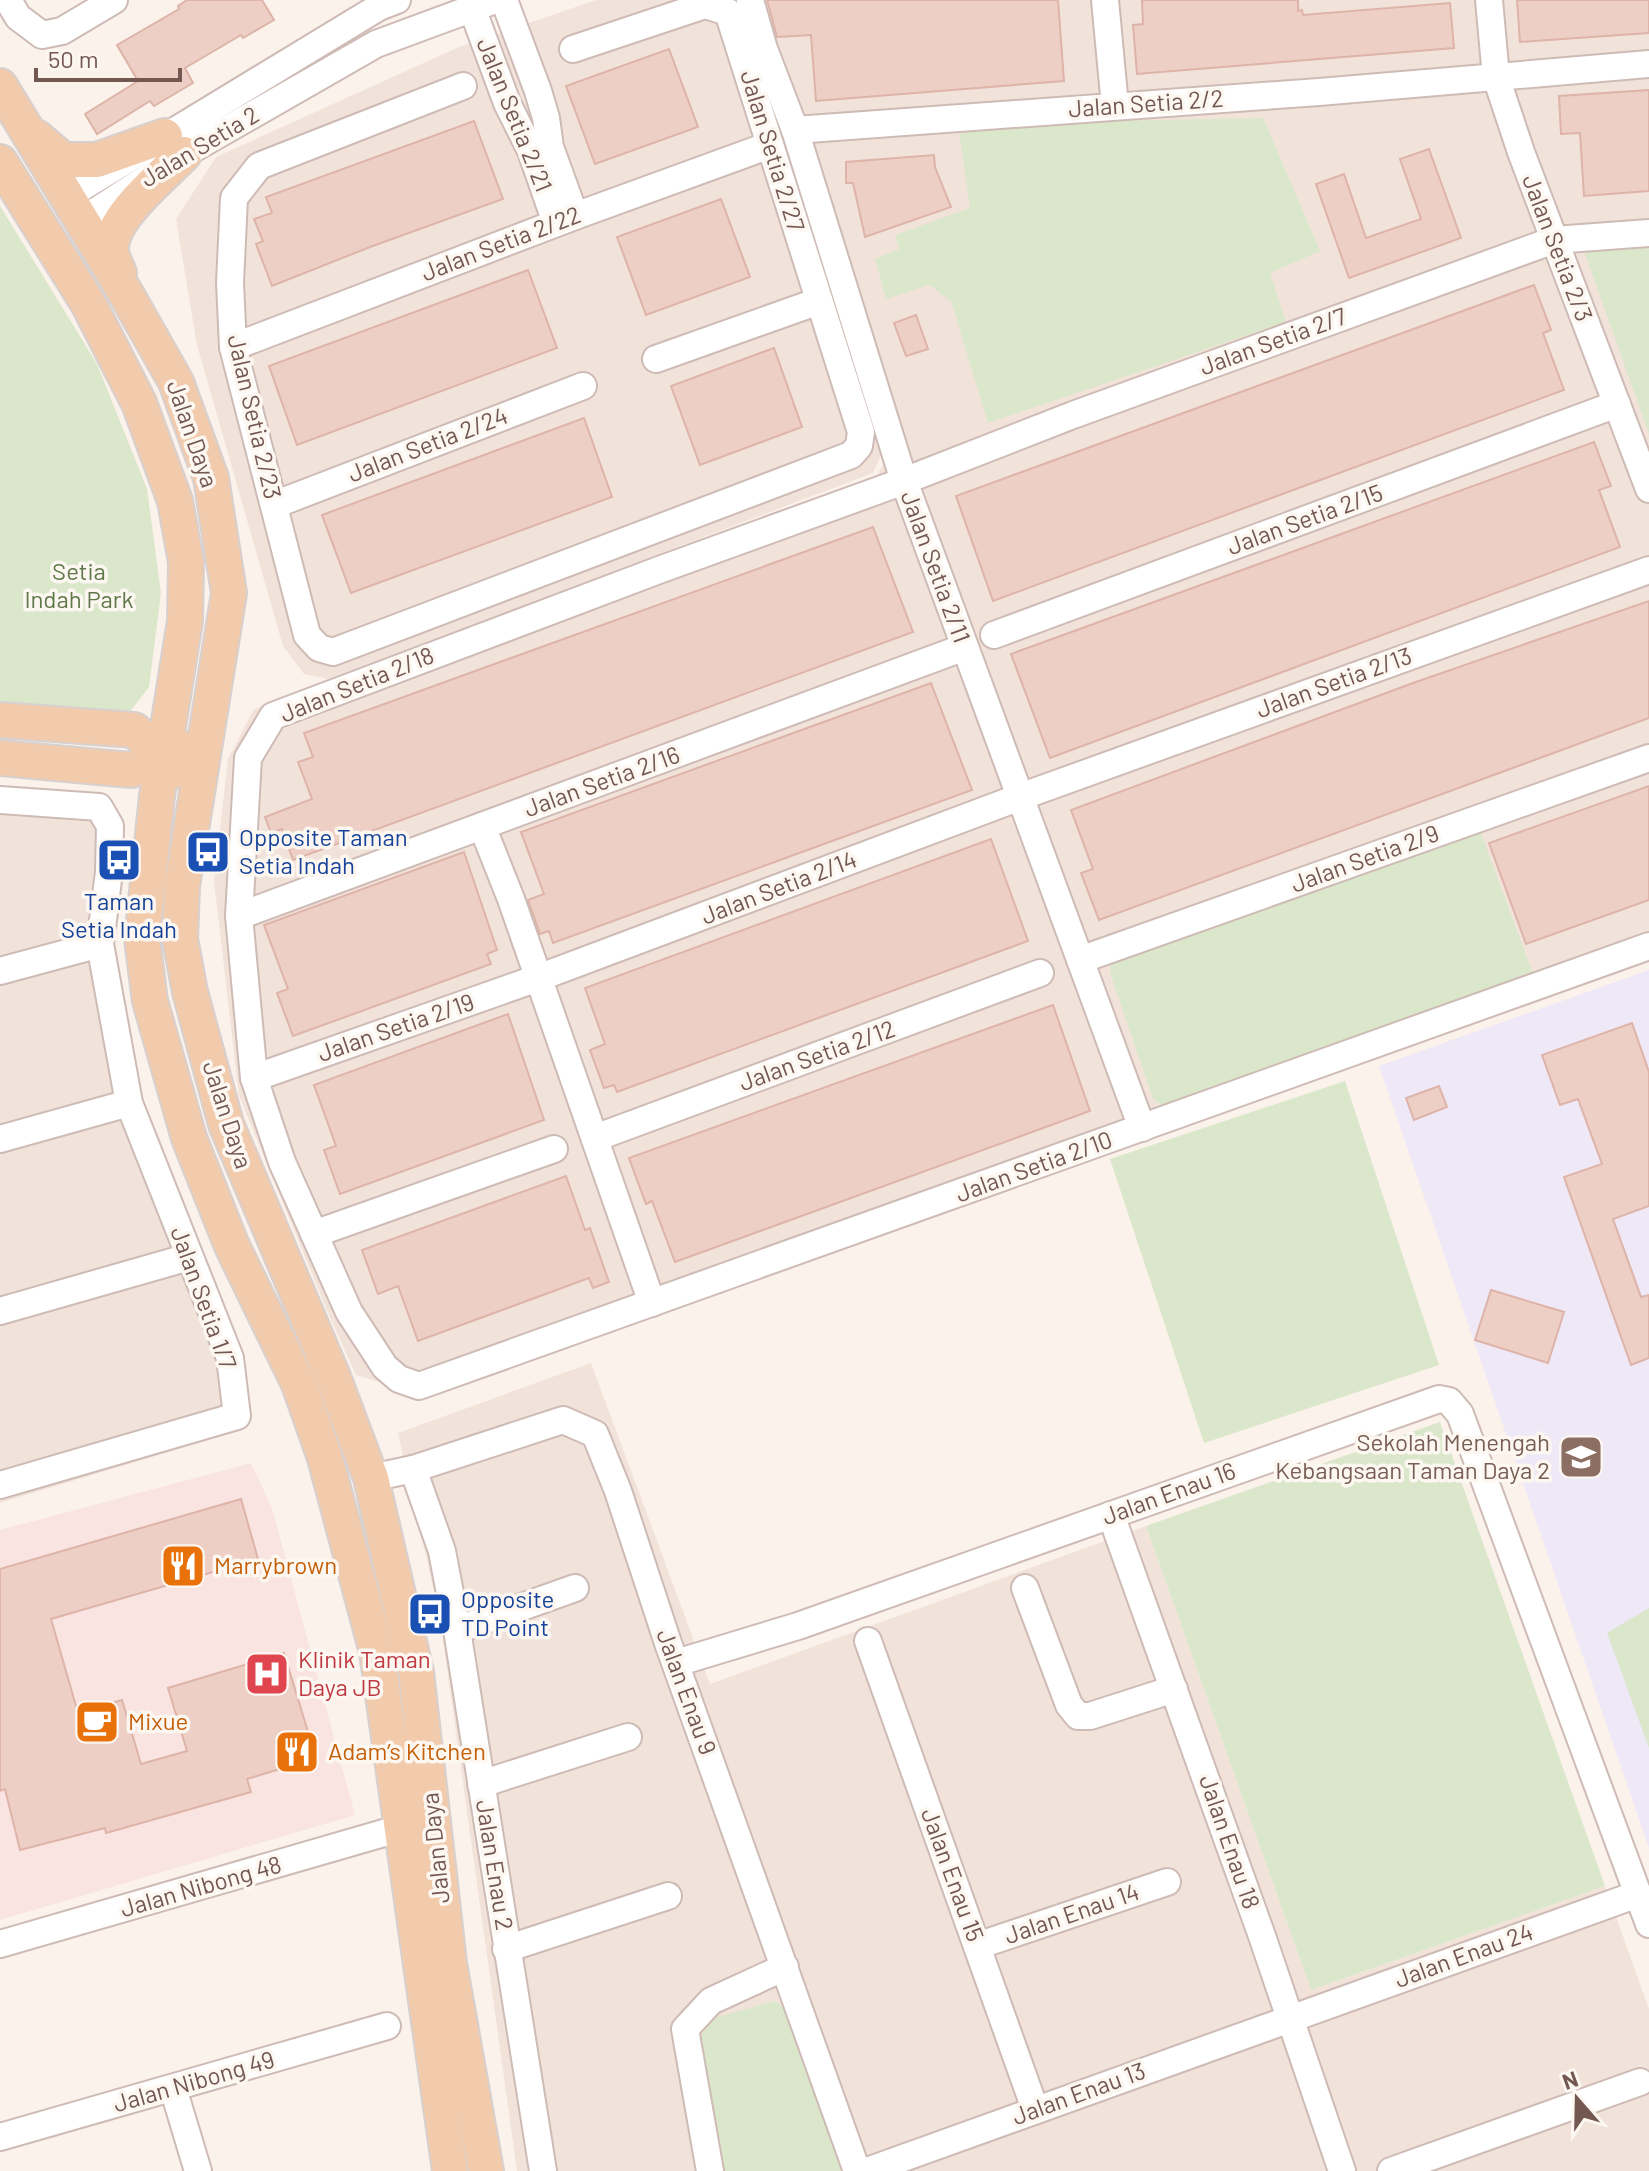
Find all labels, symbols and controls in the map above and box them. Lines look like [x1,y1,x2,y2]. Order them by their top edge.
scale bar [36,32,180,82]
street label: Jalan Setia 2/21 [471,33,559,196]
text: 50 m [48,44,99,73]
street label: Jalan Setia 2/27 [735,67,812,235]
street label: Jalan Setia 2/2 [1067,83,1224,122]
street label: Jalan Setia 2 [135,99,264,192]
street label: Jalan Setia 2/3 [1517,170,1600,325]
street label: Jalan Setia 2/22 [417,199,584,286]
street label: Jalan Setia 2/7 [1195,301,1350,381]
street label: Jalan Setia 2/23 [222,332,288,502]
street label: Jalan Daya [162,376,225,491]
street label: Jalan Setia 2/24 [343,400,511,487]
street label: Jalan Setia 2/15 [1223,477,1386,560]
street label: Jalan Setia 2/11 [896,487,977,646]
park label: Setia Indah Park [24,556,134,613]
street label: Jalan Setia 2/18 [275,640,438,728]
street label: Jalan Setia 2/13 [1252,640,1415,723]
street label: Jalan Setia 2/16 [520,739,683,822]
street label: Jalan Setia 2/9 [1287,817,1442,898]
place label: Opposite Taman Setia Indah [239,822,408,879]
bus stop icon: Opposite Taman Setia Indah [184,828,232,876]
bus stop icon: Taman Setia Indah [95,836,143,884]
street label: Jalan Setia 2/14 [697,844,860,930]
place label: Taman Setia Indah [61,886,177,943]
street label: Jalan Setia 2/19 [313,986,478,1067]
street label: Jalan Setia 2/12 [735,1013,898,1096]
street label: Jalan Daya [197,1057,259,1172]
street label: Jalan Setia 2/10 [951,1124,1116,1207]
street label: Jalan Setia 1/7 [165,1222,244,1373]
place label: Sekolah Menengah Kebangsaan Taman Daya 2 [1275,1427,1550,1484]
school or university icon: Sekolah Menengah Kebangsaan Taman Daya 2 [1557,1433,1605,1481]
street label: Jalan Enau 16 [1098,1455,1239,1530]
restaurant icon: Marrybrown [159,1542,207,1590]
place label: Marrybrown [214,1550,337,1579]
place label: Opposite TD Point [461,1584,554,1641]
bus stop icon: Opposite TD Point [406,1590,454,1638]
street label: Jalan Enau 9 [651,1625,724,1758]
place label: Klinik Taman Daya JB [298,1644,431,1701]
hospital icon: Klinik Taman Daya JB [243,1650,291,1698]
cafe icon: Mixue [73,1698,121,1746]
place label: Mixue [128,1706,188,1735]
restaurant icon: Adam’s Kitchen [273,1728,321,1776]
place label: Adam’s Kitchen [328,1736,486,1765]
street label: Jalan Enau 18 [1194,1771,1267,1912]
street label: Jalan Daya [414,1791,455,1905]
street label: Jalan Enau 2 [471,1797,520,1932]
street label: Jalan Enau 15 [916,1804,991,1945]
street label: Jalan Nibong 48 [117,1849,285,1922]
street label: Jalan Enau 14 [1000,1876,1143,1949]
street label: Jalan Enau 24 [1390,1916,1537,1993]
street label: Jalan Nibong 49 [110,2044,278,2117]
street label: Jalan Enau 13 [1008,2055,1149,2130]
north arrow [1537,2059,1617,2139]
text: N [1558,2065,1581,2094]

